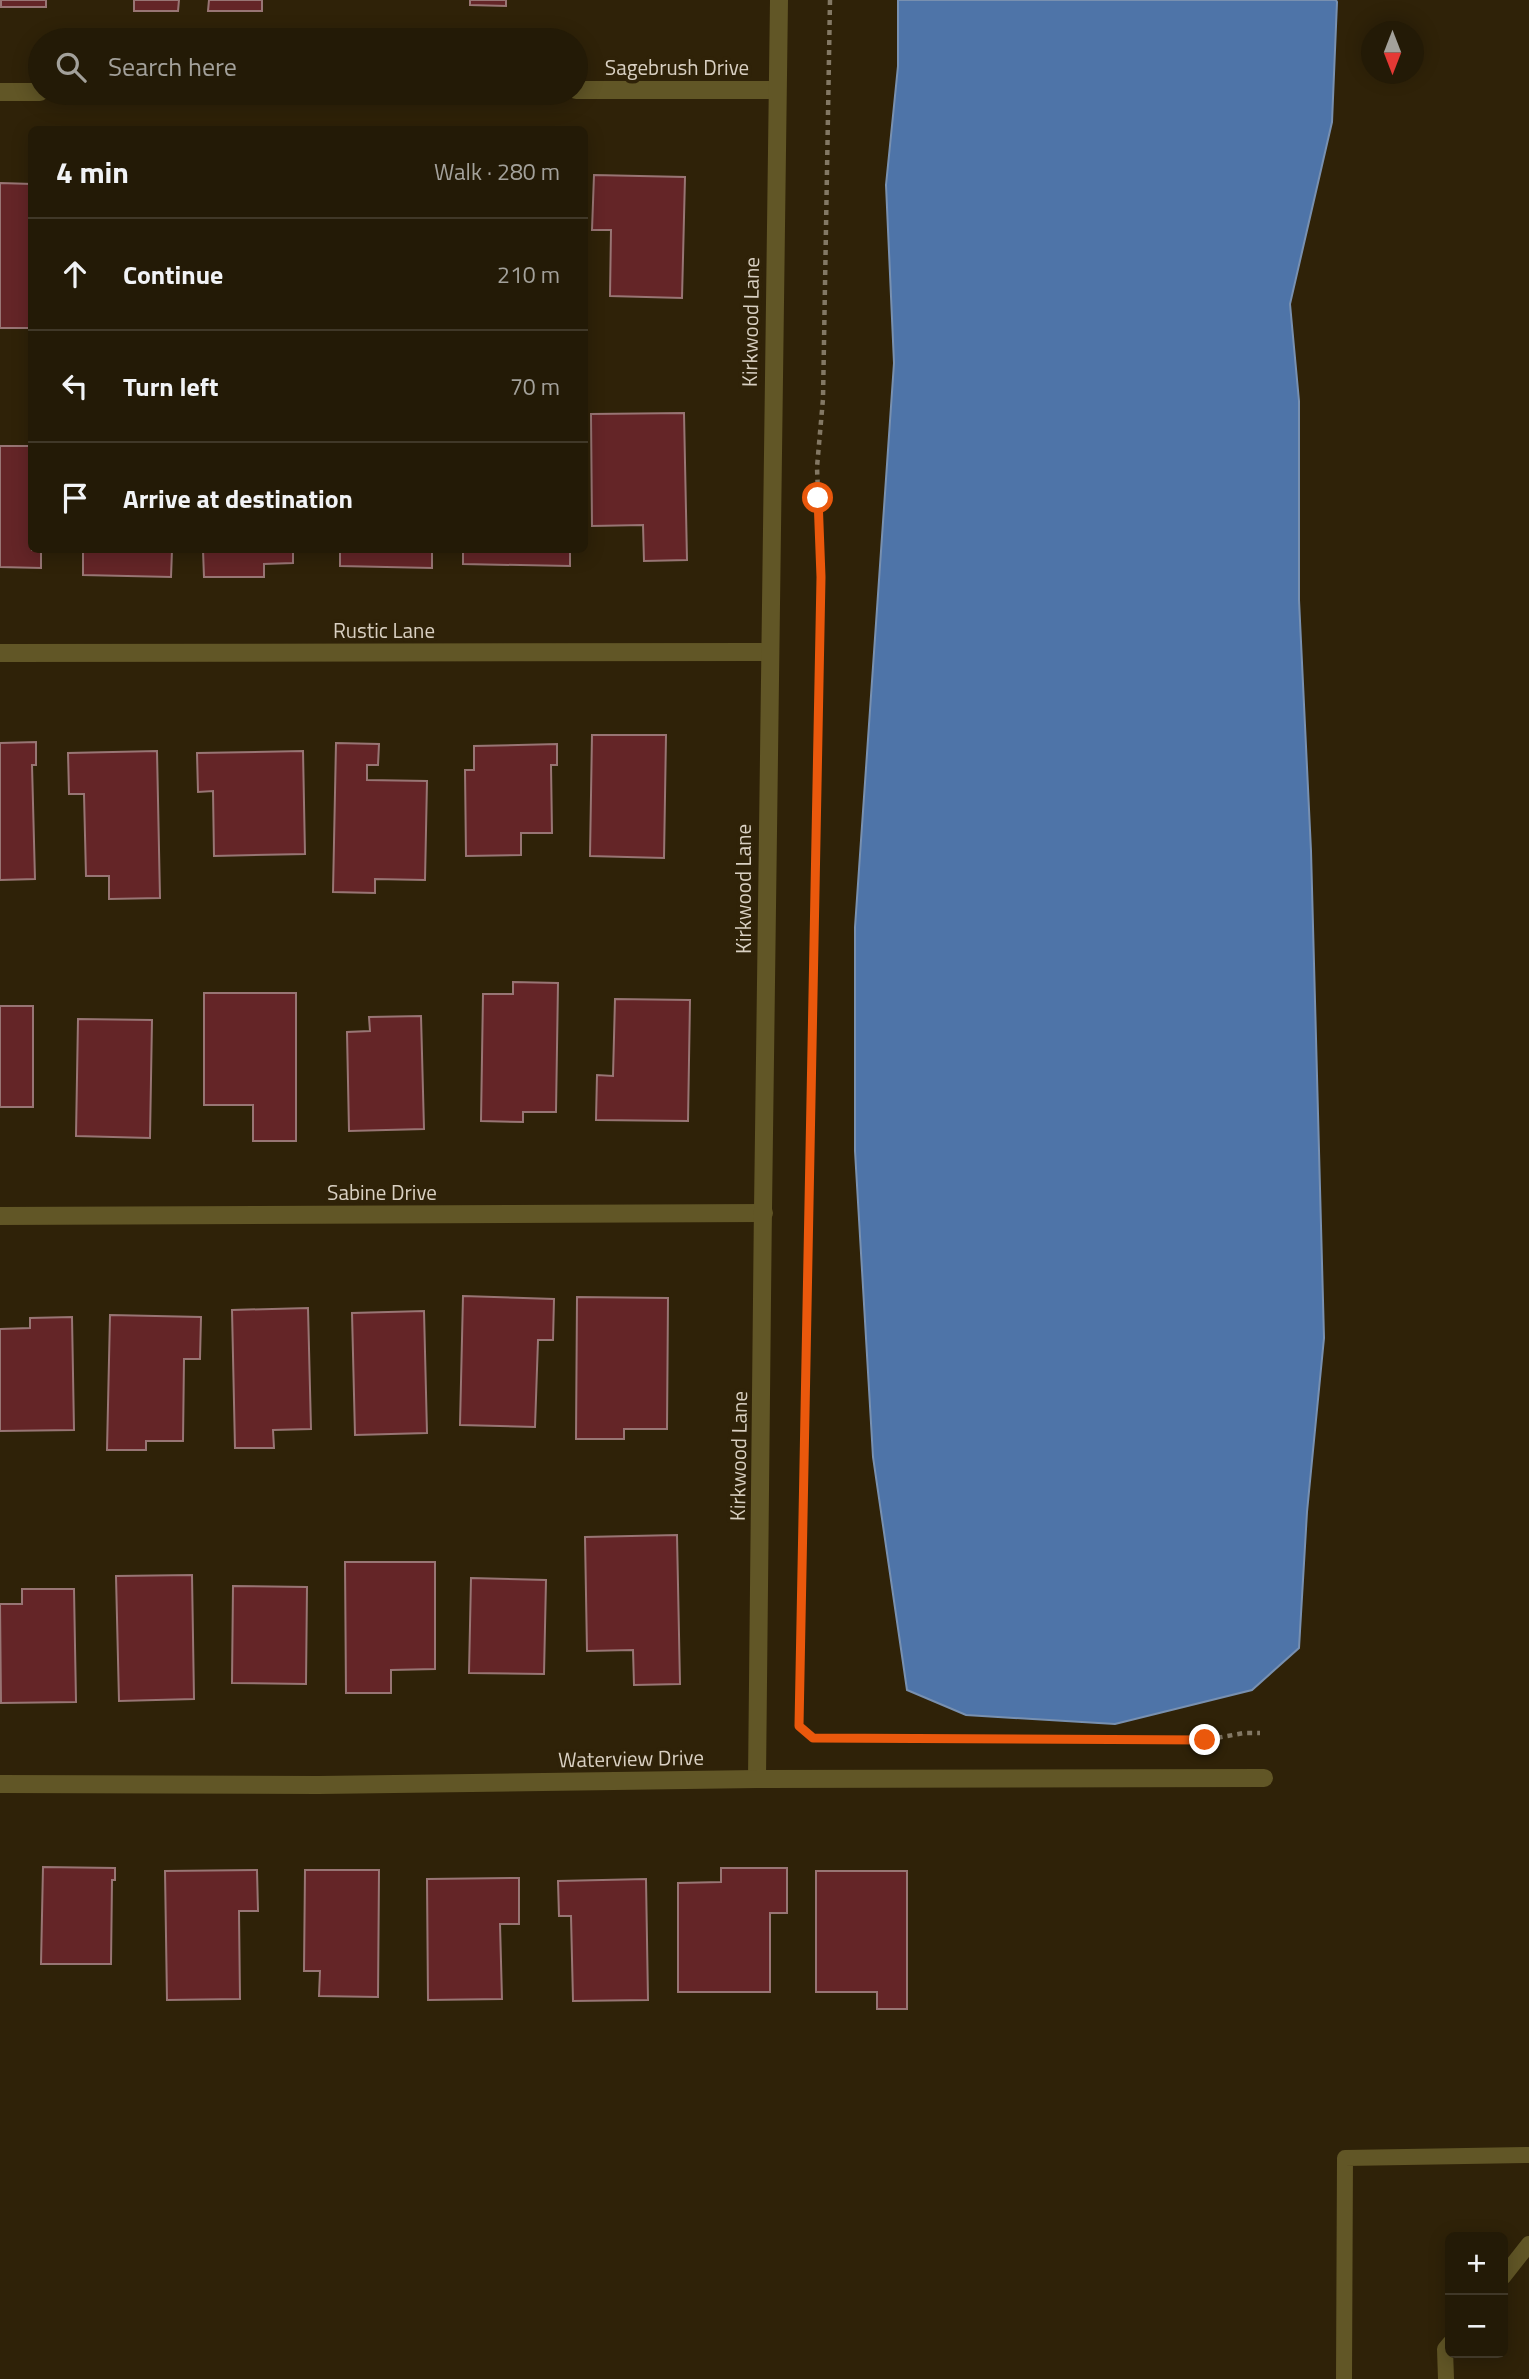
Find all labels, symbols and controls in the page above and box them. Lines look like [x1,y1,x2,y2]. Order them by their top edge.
north arrow [1361,21,1424,84]
search box [28,28,588,105]
text: Search here [108,47,237,86]
icon: search [52,48,90,86]
street label: Sagebrush Drive [605,51,749,83]
text: 4 min [56,149,129,195]
text: Walk · 280 m [434,154,560,189]
icon: ahead [56,255,94,293]
text: Continue [123,255,223,294]
text: 210 m [497,257,560,292]
street label: Kirkwood Lane [733,257,767,387]
icon: left [56,367,94,405]
text: Turn left [123,367,218,406]
text: 70 m [510,369,560,404]
icon: arrive [56,479,94,517]
text: Arrive at destination [123,479,353,518]
route start [802,482,833,513]
street label: Rustic Lane [333,614,435,646]
street label: Kirkwood Lane [727,824,759,954]
street label: Sabine Drive [327,1176,437,1208]
street label: Kirkwood Lane [721,1391,755,1521]
route end [1189,1724,1220,1755]
street label: Waterview Drive [558,1741,704,1775]
map controls [1445,2232,1508,2358]
button: + [1445,2232,1508,2295]
button: − [1445,2295,1508,2358]

